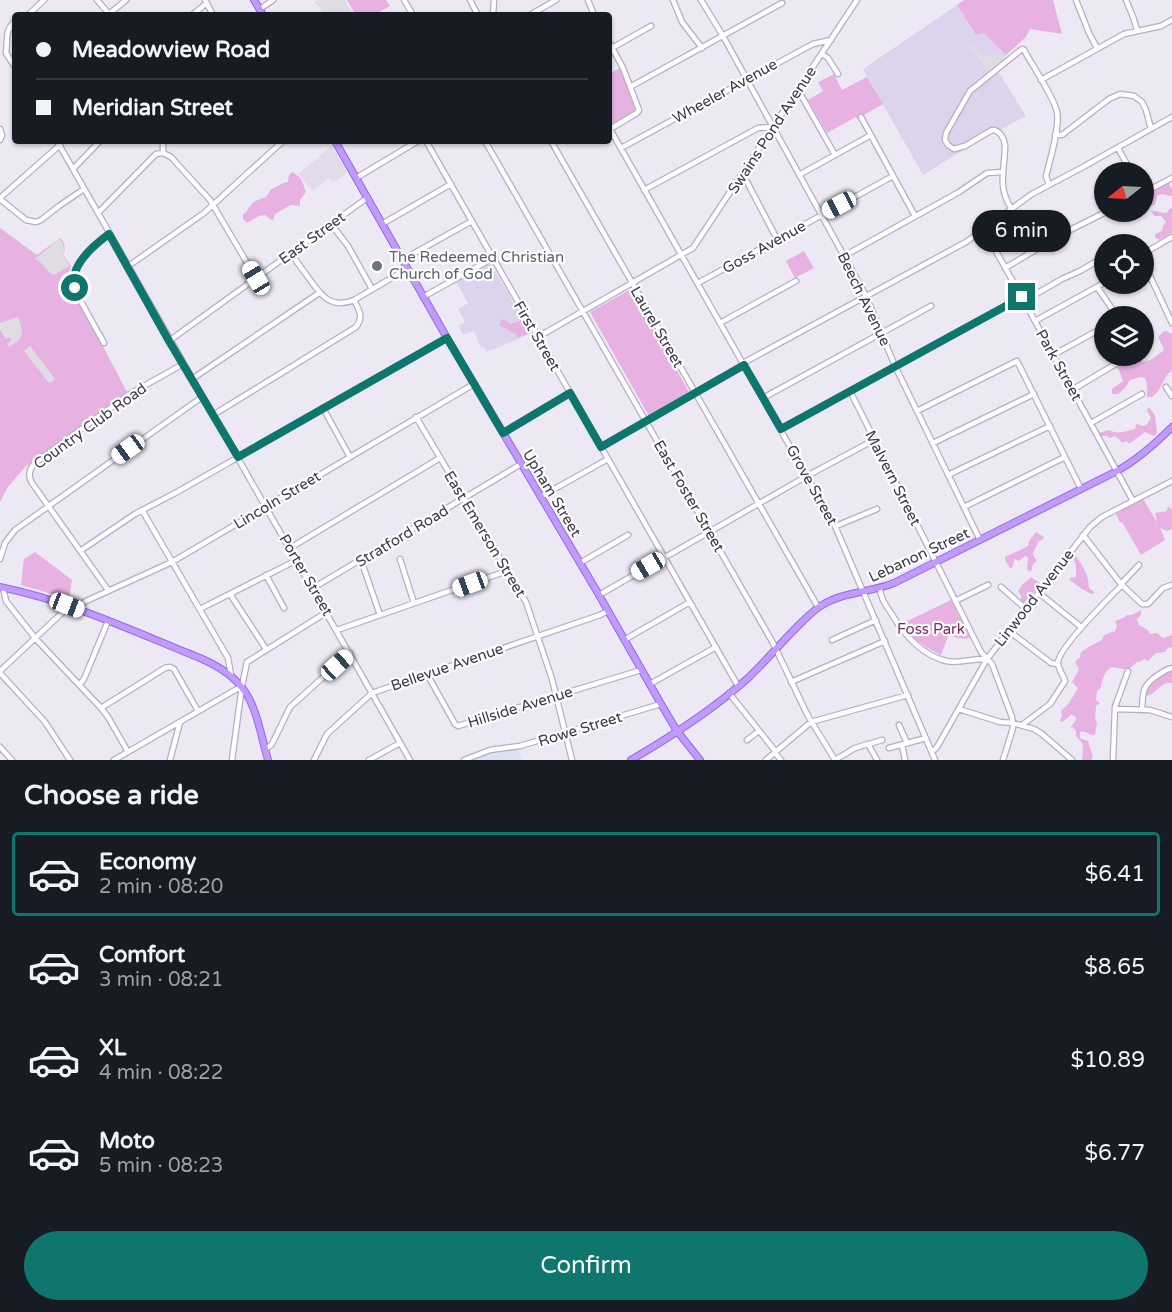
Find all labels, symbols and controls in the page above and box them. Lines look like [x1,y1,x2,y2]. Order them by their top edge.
text: Meadowview Road [72,37,270,63]
street label: Wheeler Avenue [670,55,780,127]
street label: Swains Pond Avenue [724,63,820,197]
text: Meridian Street [72,95,233,121]
north arrow [1094,162,1154,222]
map controls [1094,162,1154,366]
car [819,189,859,221]
street label: East Street [275,208,349,268]
callout: 6 min [972,210,1072,252]
street label: Goss Avenue [719,217,809,277]
text: 6 min [995,219,1048,243]
button: locate [1094,234,1154,294]
place label: The Redeemed Christian Church of God [389,248,564,283]
street label: Beech Avenue [834,249,894,349]
car [239,258,273,298]
marker: The Redeemed Christian Church of God [370,259,384,273]
route start [61,274,88,301]
street label: Laurel Street [627,283,688,371]
route end [1008,283,1035,310]
street label: First Street [510,298,564,375]
button: layers [1094,306,1154,366]
street label: Park Street [1032,326,1086,404]
street label: Country Club Road [30,379,150,473]
street label: Malvern Street [861,427,925,529]
car [108,431,148,467]
street label: East Foster Street [650,437,728,555]
street label: Grove Street [783,442,842,529]
street label: Upham Street [519,446,585,540]
street label: Lincoln Street [230,467,324,533]
street label: East Emerson Street [440,467,530,601]
street label: Stratford Road [352,501,452,571]
street label: Lebanon Street [866,524,973,586]
street label: Porter Street [275,531,337,619]
street label: Linwood Avenue [990,546,1078,650]
car [628,549,668,583]
car [450,569,490,599]
car [47,590,87,620]
park label: Foss Park [897,620,965,638]
street label: Bellevue Avenue [388,639,506,695]
car [318,646,356,684]
street label: Hillside Avenue [465,682,575,732]
street label: Rowe Street [536,708,624,750]
text: Choose a ride [24,779,199,812]
icon: car [27,847,81,901]
text: Economy [99,849,196,875]
text: $6.41 [1085,861,1145,887]
text: 2 min · 08:20 [99,875,223,899]
icon: car [27,940,81,994]
text: Comfort [99,942,185,968]
text: $8.65 [1084,954,1145,980]
text: 3 min · 08:21 [99,968,223,992]
icon: car [27,1033,81,1087]
text: XL [99,1035,126,1061]
text: $10.89 [1071,1047,1145,1073]
text: 4 min · 08:22 [99,1061,223,1085]
icon: car [27,1126,81,1180]
text: Moto [99,1128,155,1154]
text: $6.77 [1084,1140,1145,1166]
text: 5 min · 08:23 [99,1154,223,1178]
button: Confirm [24,1231,1148,1300]

